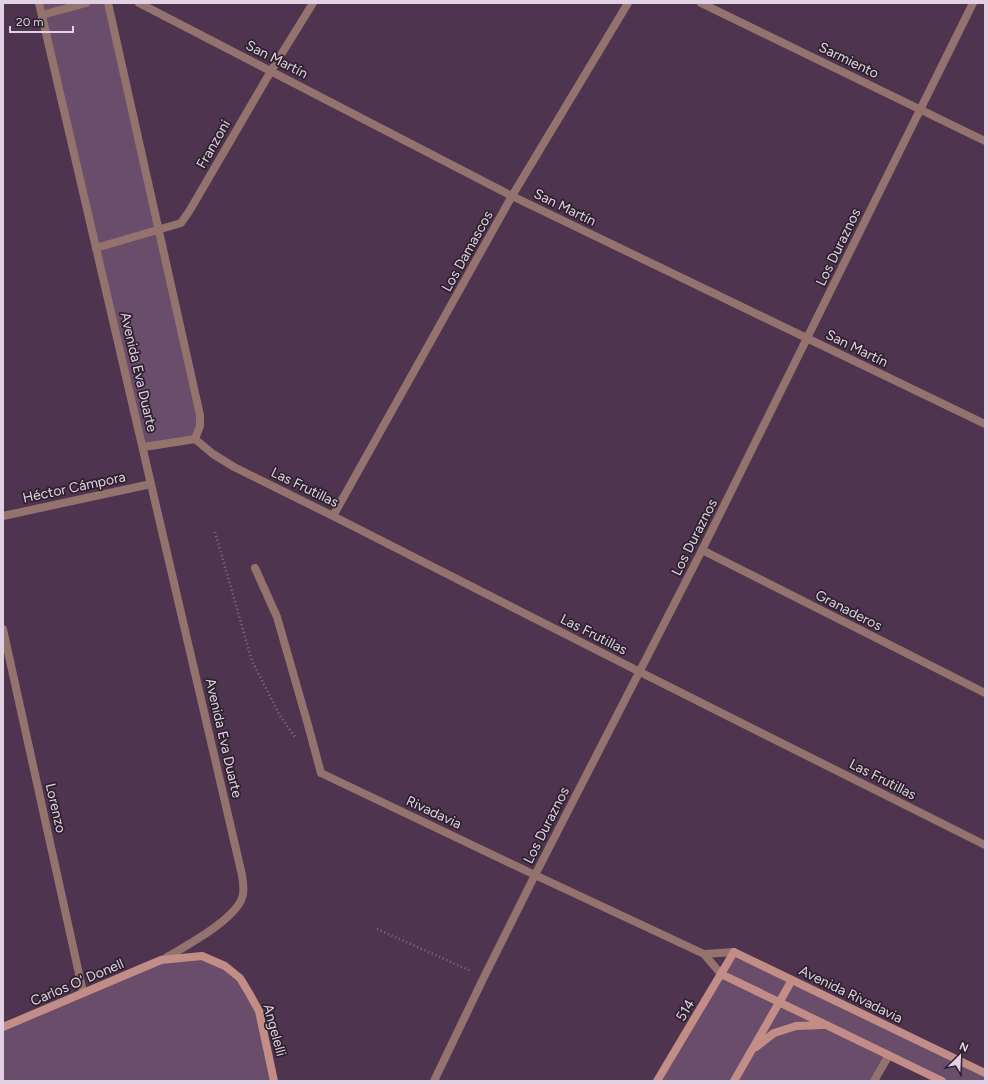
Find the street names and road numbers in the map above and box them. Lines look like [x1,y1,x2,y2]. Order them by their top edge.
street label: San Martín [243,37,311,82]
street label: Sarmiento [816,39,881,82]
street label: Franzoni [193,117,234,172]
street label: San Martín [531,185,599,230]
street label: Los Duraznos [812,206,865,289]
street label: Los Damascos [438,208,497,295]
street label: Avenida Eva Duarte [116,311,161,434]
street label: San Martín [823,326,891,371]
street label: Las Frutillas [268,464,341,511]
street label: Héctor Cámpora [21,468,127,507]
street label: Los Duraznos [668,496,721,579]
street label: Granaderos [813,586,885,635]
street label: Las Frutillas [557,610,630,659]
street label: Avenida Eva Duarte [201,677,246,800]
street label: Las Frutillas [846,755,919,804]
street label: Lorenzo [42,782,69,835]
street label: Los Duraznos [520,784,573,867]
street label: Rivadavia [403,792,464,833]
street label: Carlos O' Donell [28,955,126,1010]
street label: Avenida Rivadavia [796,962,905,1027]
street label: 514 [672,996,699,1024]
street label: Angelelli [259,1002,290,1058]

